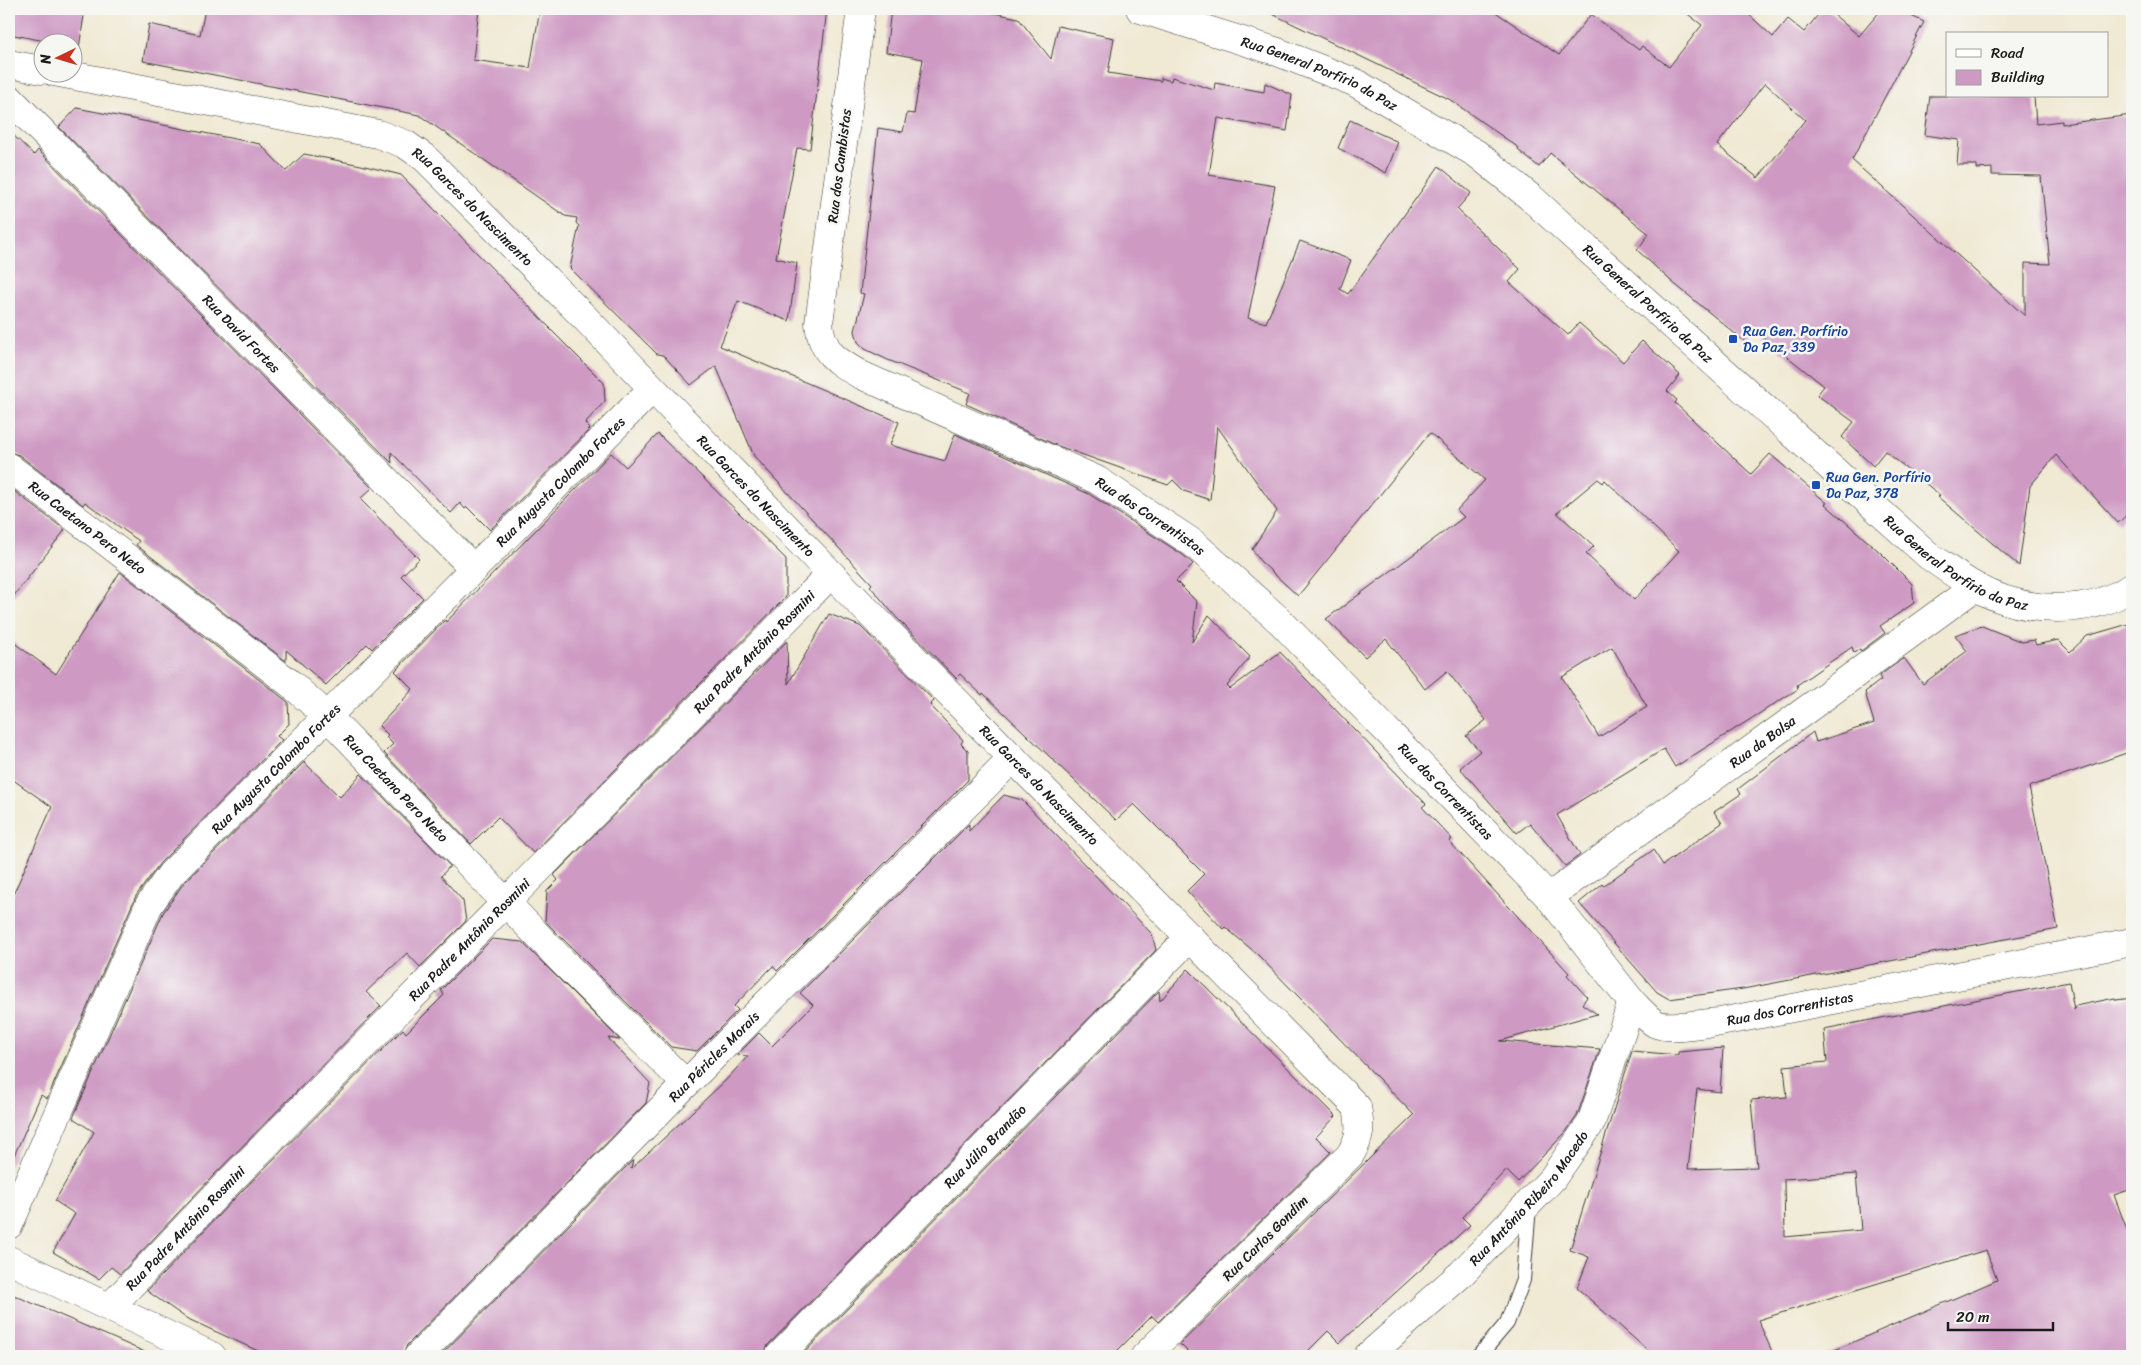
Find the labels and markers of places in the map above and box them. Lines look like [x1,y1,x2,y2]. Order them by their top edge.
place label: Rua Gen. Porfírio Da Paz, 339 [1743,319,1848,360]
marker: Rua Gen. Porfírio Da Paz, 339 [1727,333,1739,345]
place label: Rua Gen. Porfírio Da Paz, 378 [1826,465,1931,506]
marker: Rua Gen. Porfírio Da Paz, 378 [1810,479,1822,491]

